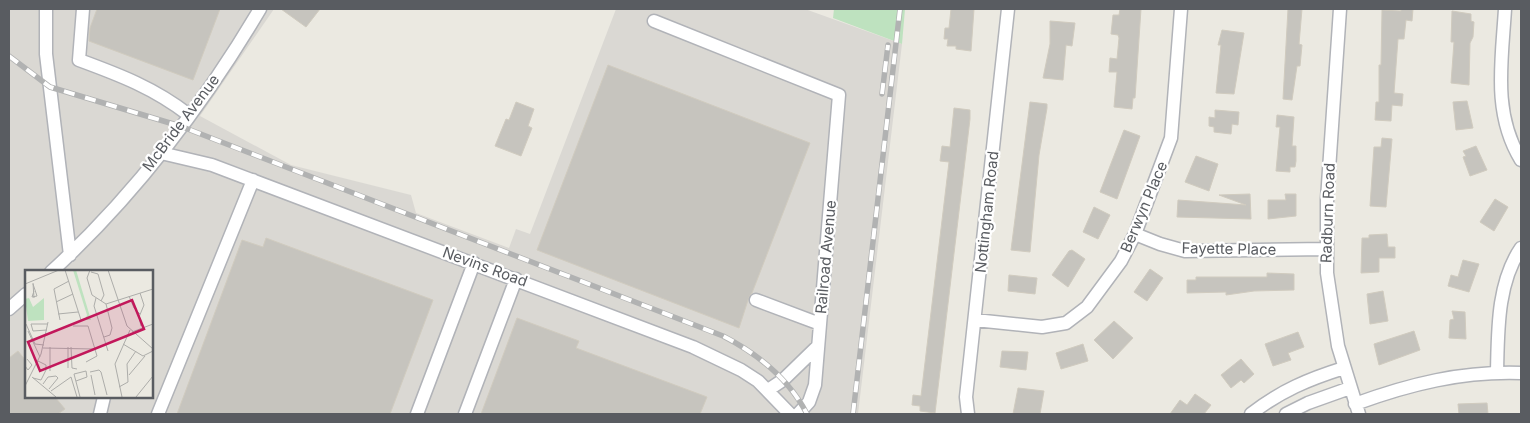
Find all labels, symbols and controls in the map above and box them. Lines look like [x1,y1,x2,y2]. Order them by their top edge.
street label: McBride Avenue [138,71,223,175]
street label: Nottingham Road [971,150,1002,274]
street label: Berwyn Place [1116,158,1171,255]
street label: Radburn Road [1316,162,1339,263]
street label: Railroad Avenue [811,199,840,315]
street label: Fayette Place [1181,238,1277,259]
street label: Nevins Road [440,242,530,291]
inset map [25,270,152,398]

